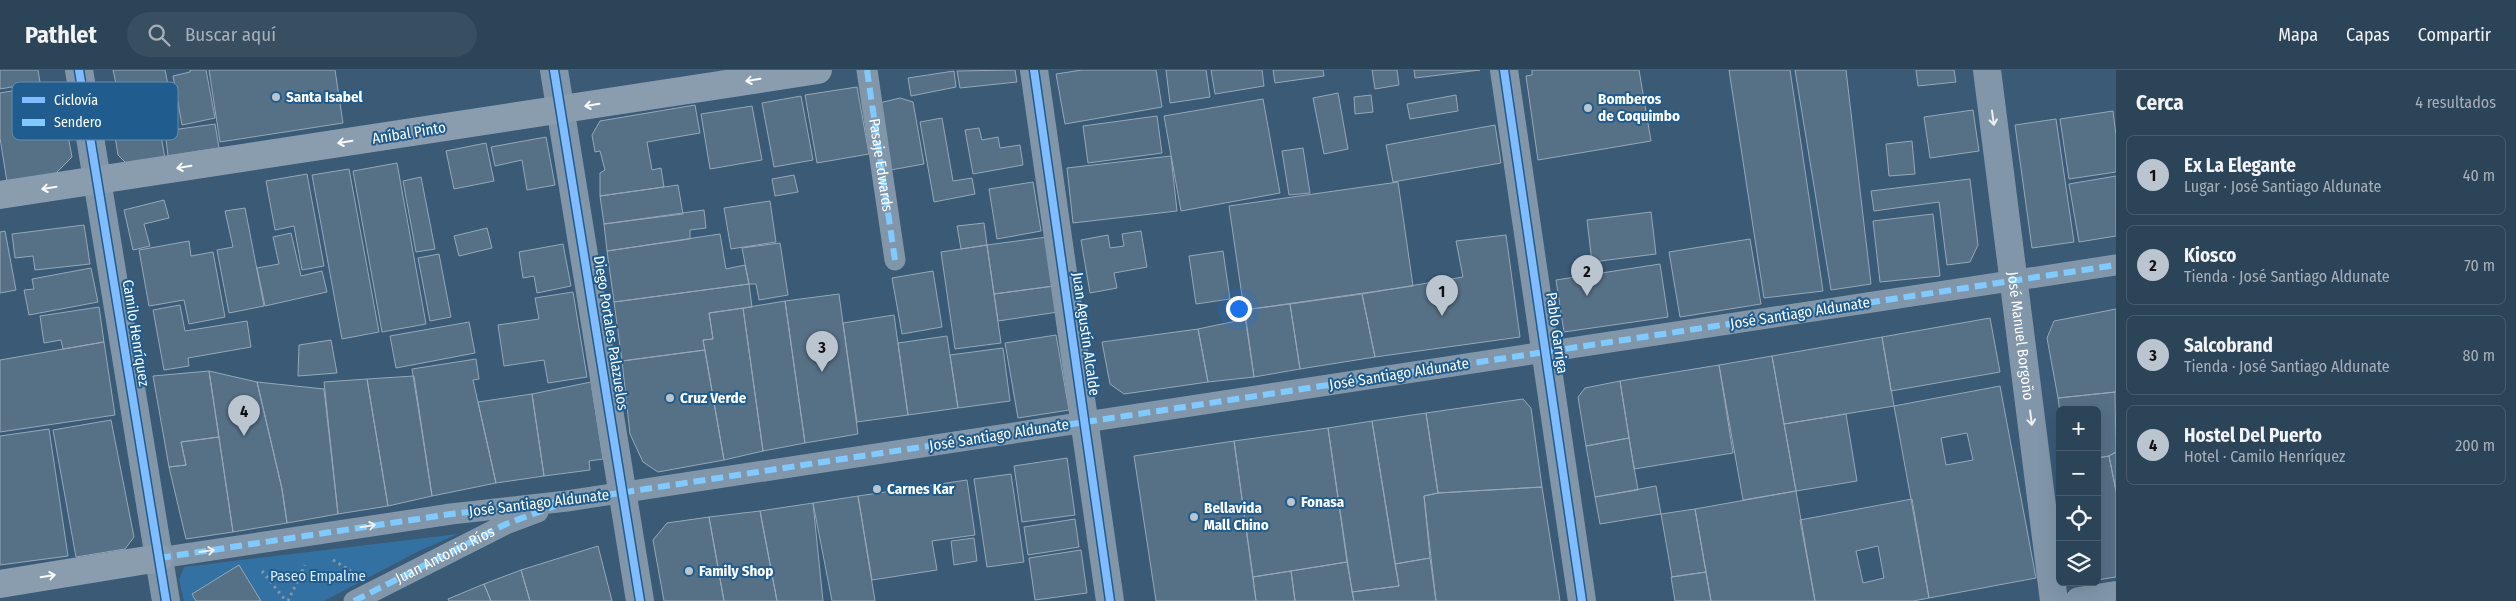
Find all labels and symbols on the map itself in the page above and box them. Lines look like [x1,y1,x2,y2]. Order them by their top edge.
one-way arrow [745,75,761,85]
legend [12,82,178,140]
place label: Santa Isabel [286,88,364,106]
place label: Bomberos de Coquimbo [1598,90,1680,125]
marker: Santa Isabel [270,91,282,103]
text: Ciclovía [54,92,98,109]
one-way arrow [584,100,600,110]
marker: Bomberos de Coquimbo [1582,102,1594,114]
one-way arrow [1988,110,1998,126]
text: Sendero [54,114,102,131]
street label: Pasaje Edwards [865,117,897,213]
street label: Aníbal Pinto [371,118,447,148]
one-way arrow [337,138,353,148]
one-way arrow [177,162,193,172]
one-way arrow [41,183,57,193]
street label: Diego Portales Palazuelos [590,254,632,412]
pin: 2 [1571,255,1603,296]
street label: José Manuel Borgoño [2004,270,2038,401]
street label: Juan Agustín Alcalde [1068,271,1104,397]
pin: 1 [1426,275,1458,316]
street label: Camilo Henríquez [119,278,153,388]
street label: Pablo Garriga [1542,291,1572,375]
street label: José Santiago Aldunate [1729,293,1871,333]
your location [1226,296,1252,322]
pin: 3 [806,331,838,372]
street label: José Santiago Aldunate [1328,354,1470,394]
place label: Cruz Verde [680,389,747,407]
marker: Cruz Verde [664,392,676,404]
pin: 4 [228,395,260,436]
one-way arrow [2027,410,2037,426]
street label: José Santiago Aldunate [928,415,1070,455]
place label: Carnes Kar [887,480,955,498]
marker: Carnes Kar [871,483,883,495]
street label: José Santiago Aldunate [468,485,610,521]
place label: Fonasa [1301,493,1345,511]
marker: Fonasa [1285,496,1297,508]
place label: Bellavida Mall Chino [1204,499,1269,534]
marker: Bellavida Mall Chino [1188,511,1200,523]
one-way arrow [359,521,375,531]
street label: Juan Antonio Ríos [393,522,497,587]
one-way arrow [199,545,215,555]
place label: Family Shop [699,562,774,580]
marker: Family Shop [683,565,695,577]
park label: Paseo Empalme [270,567,366,585]
one-way arrow [40,571,56,581]

